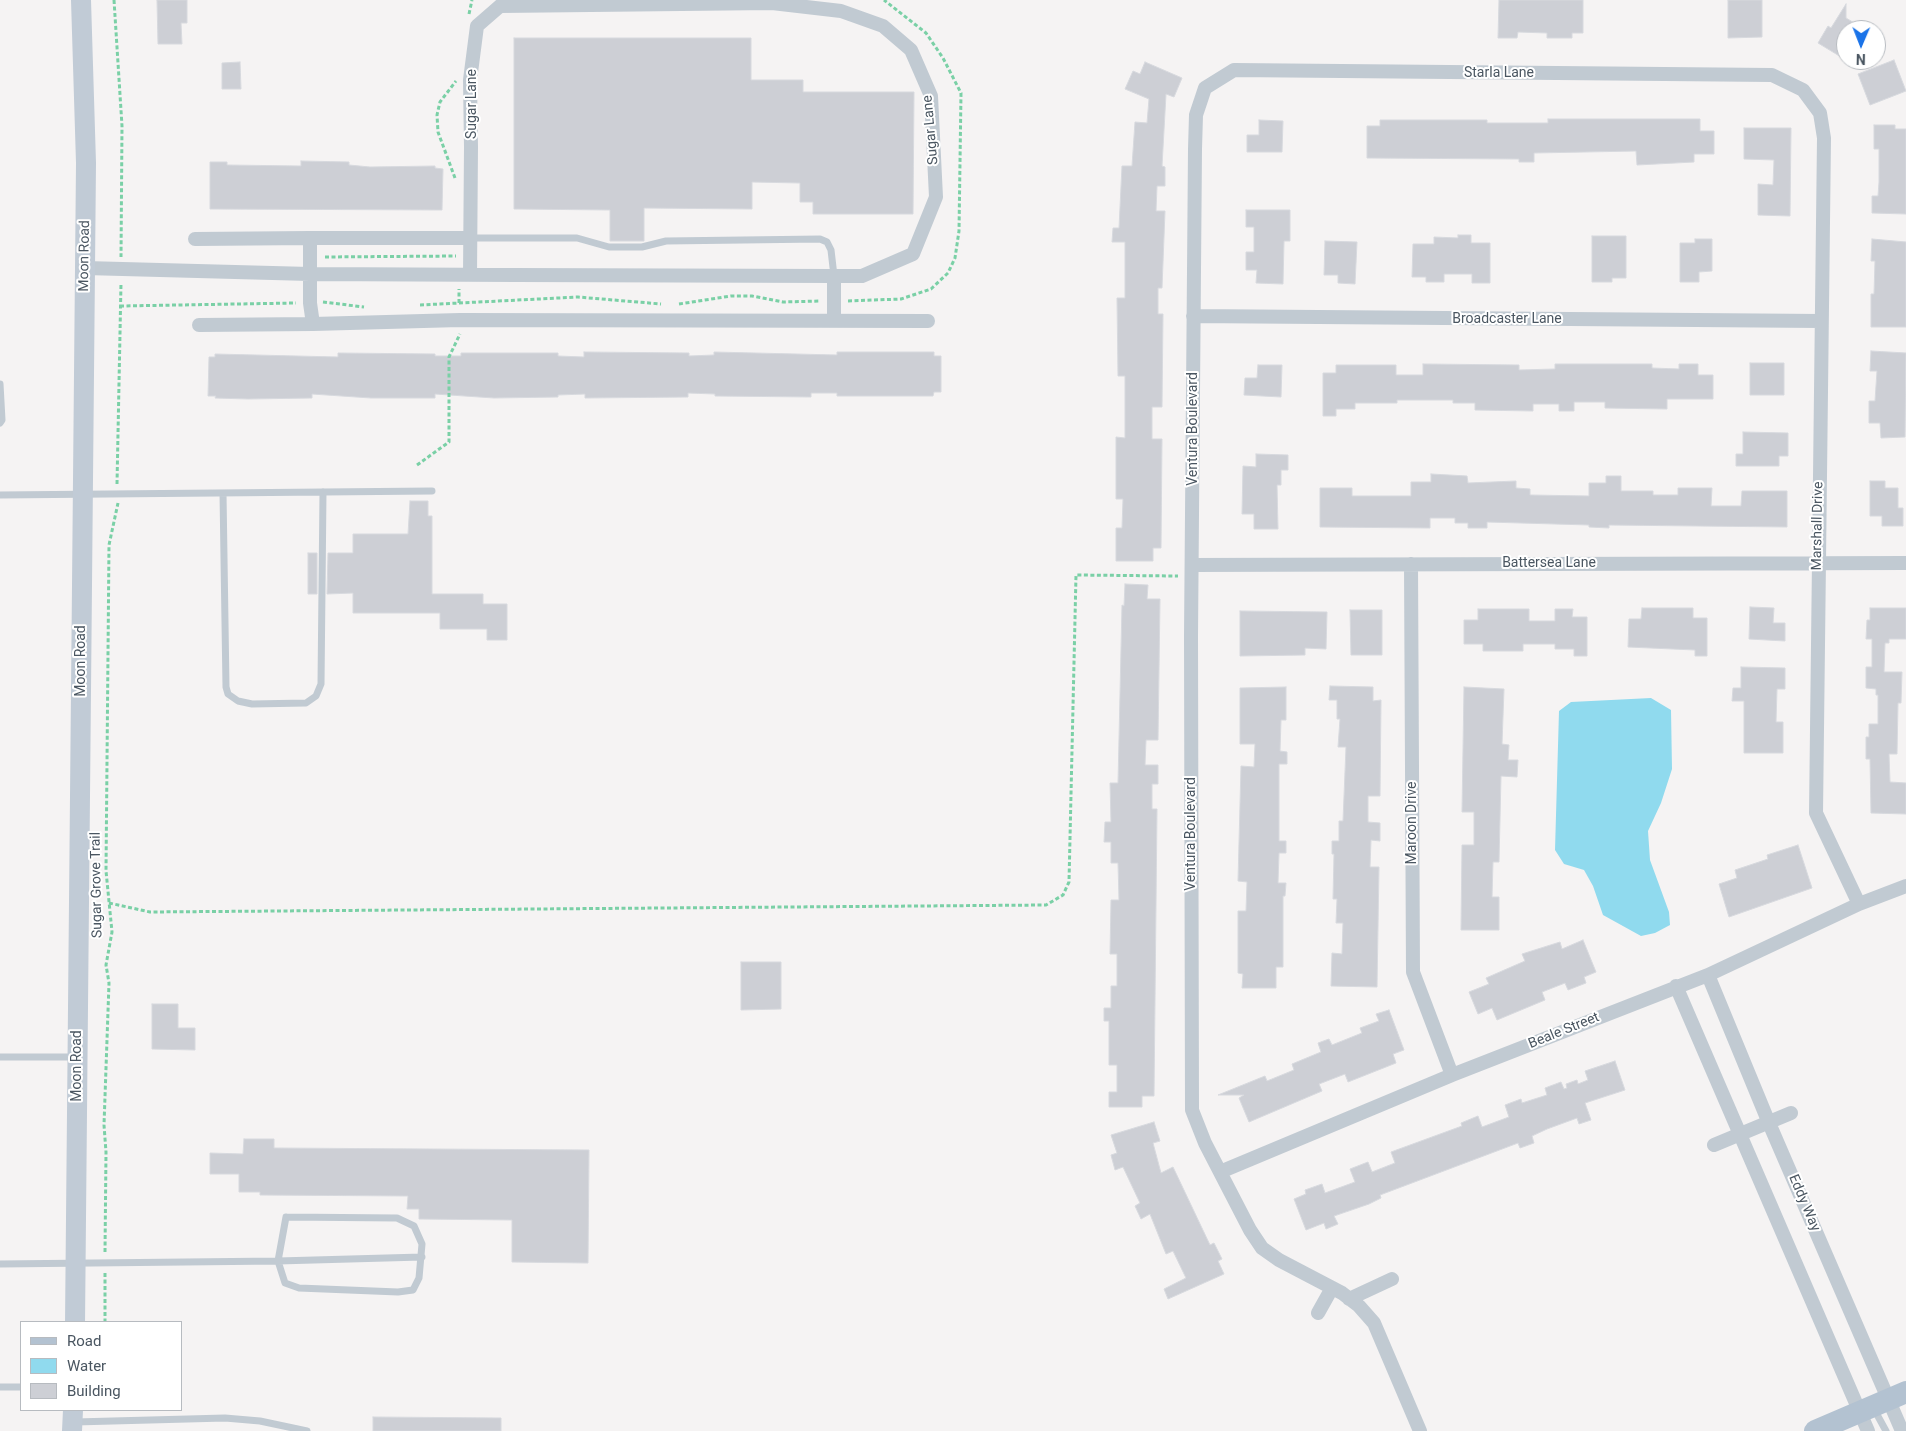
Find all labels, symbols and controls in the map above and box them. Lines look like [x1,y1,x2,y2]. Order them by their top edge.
north arrow [1836,20,1886,70]
text: N [1856,51,1866,67]
street label: Starla Lane [1464,65,1534,81]
street label: Sugar Lane [464,69,480,139]
street label: Sugar Lane [920,94,942,166]
street label: Moon Road [76,220,94,292]
street label: Broadcaster Lane [1452,311,1562,327]
street label: Ventura Boulevard [1185,372,1201,486]
street label: Marshall Drive [1809,481,1827,571]
street label: Battersea Lane [1502,555,1596,571]
street label: Moon Road [73,625,89,697]
street label: Ventura Boulevard [1183,777,1199,891]
street label: Maroon Drive [1404,781,1420,865]
street label: Sugar Grove Trail [88,832,106,938]
street label: Beale Street [1526,1009,1602,1053]
street label: Moon Road [69,1030,85,1102]
street label: Eddy Way [1785,1172,1823,1234]
legend [20,1321,182,1411]
text: Road [67,1332,101,1350]
text: Water [67,1357,106,1375]
text: Building [67,1382,121,1400]

